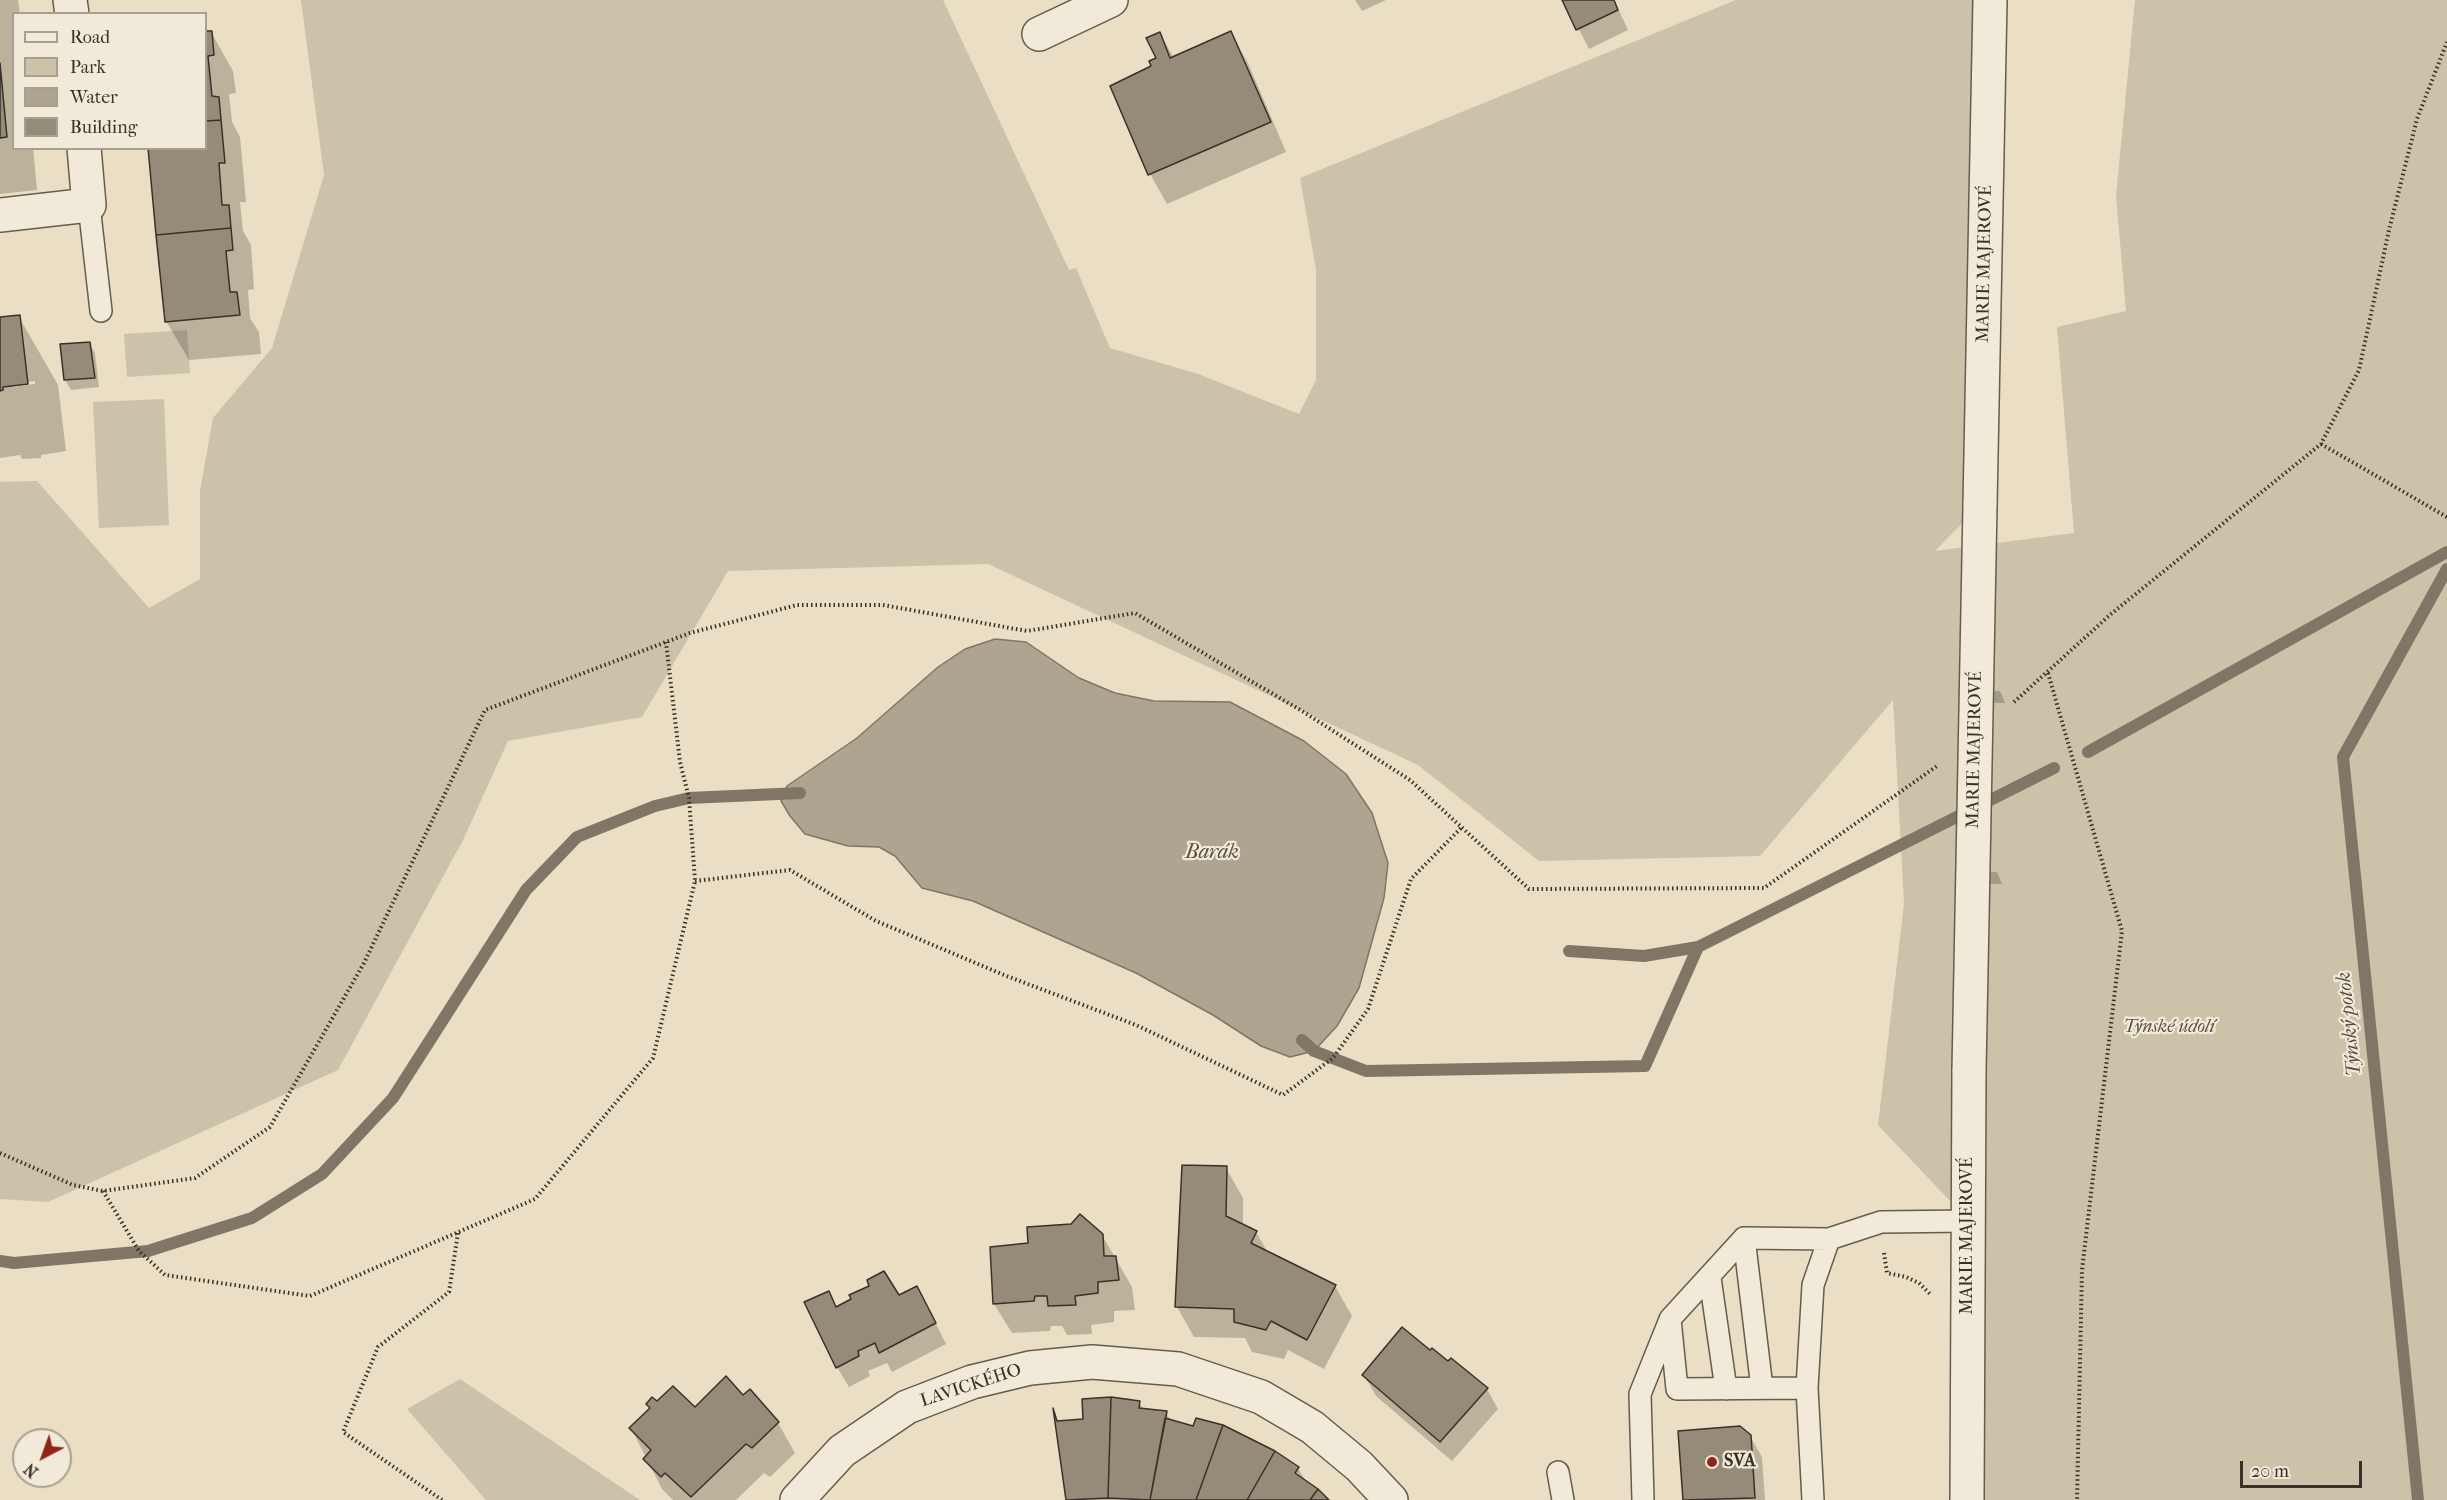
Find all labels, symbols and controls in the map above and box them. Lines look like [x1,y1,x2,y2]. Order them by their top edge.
legend [12,12,207,150]
text: Road [70,27,110,48]
text: Park [70,57,106,78]
text: Water [70,87,118,108]
text: Building [70,117,137,138]
street label: MARIE MAJEROVÉ [1973,185,1997,343]
street label: MARIE MAJEROVÉ [1963,671,1987,829]
water label: Barák [1185,841,1239,865]
water label: Týnský potok [2333,971,2367,1077]
park label: Týnské údolí [2123,1017,2215,1039]
street label: MARIE MAJEROVÉ [1957,1157,1979,1315]
street label: LAVICKÉHO [918,1360,1024,1412]
north arrow [12,1428,72,1488]
scale bar [2243,1449,2364,1487]
place label: SVA [1724,1451,1756,1473]
marker: SVA [1705,1455,1719,1469]
text: N [20,1459,42,1482]
text: 20 m [2251,1461,2289,1482]

